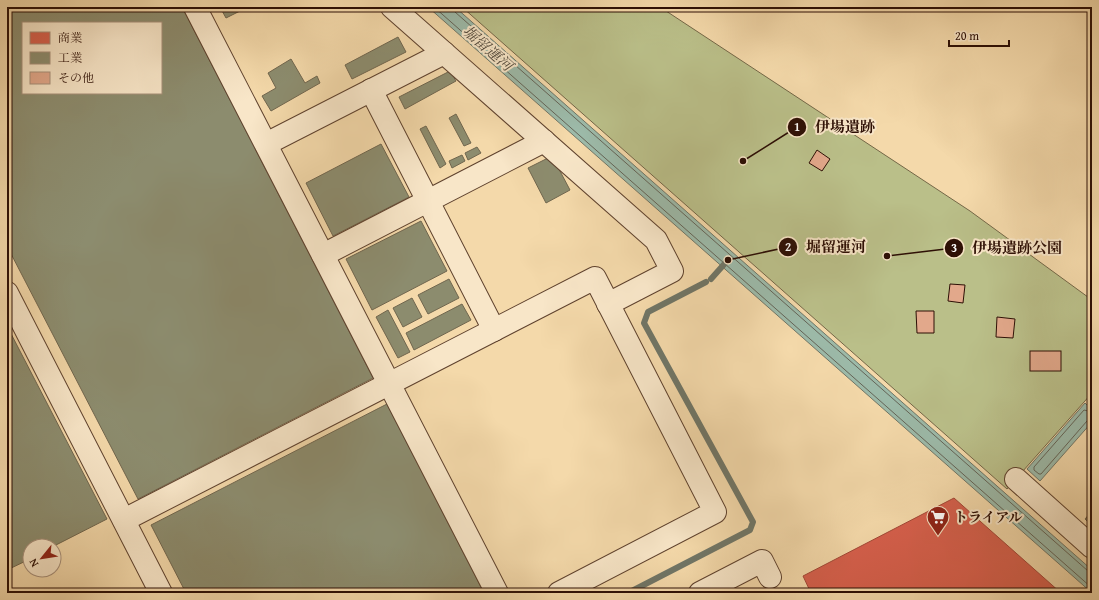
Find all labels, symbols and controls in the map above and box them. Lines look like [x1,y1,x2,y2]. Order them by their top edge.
water label: 堀留運河 [458,20,520,78]
legend [22,22,162,94]
scale bar [949,22,1009,48]
text: 20 m [955,27,979,44]
text: 商業 [58,29,82,46]
text: 工業 [58,49,82,66]
text: その他 [58,69,94,86]
callout: 伊場遺跡 [787,114,883,141]
text: 伊場遺跡 [815,116,875,137]
text: 1 [794,118,800,135]
callout: 堀留運河 [778,234,874,261]
callout: 伊場遺跡公園 [944,234,1070,261]
text: 堀留運河 [806,236,866,257]
text: 伊場遺跡公園 [972,237,1062,258]
text: 2 [785,238,791,255]
text: 3 [951,239,957,256]
supermarket icon: トライアル [925,504,951,537]
place label: トライアル [954,507,1023,527]
north arrow [22,538,62,578]
text: N [24,555,42,570]

